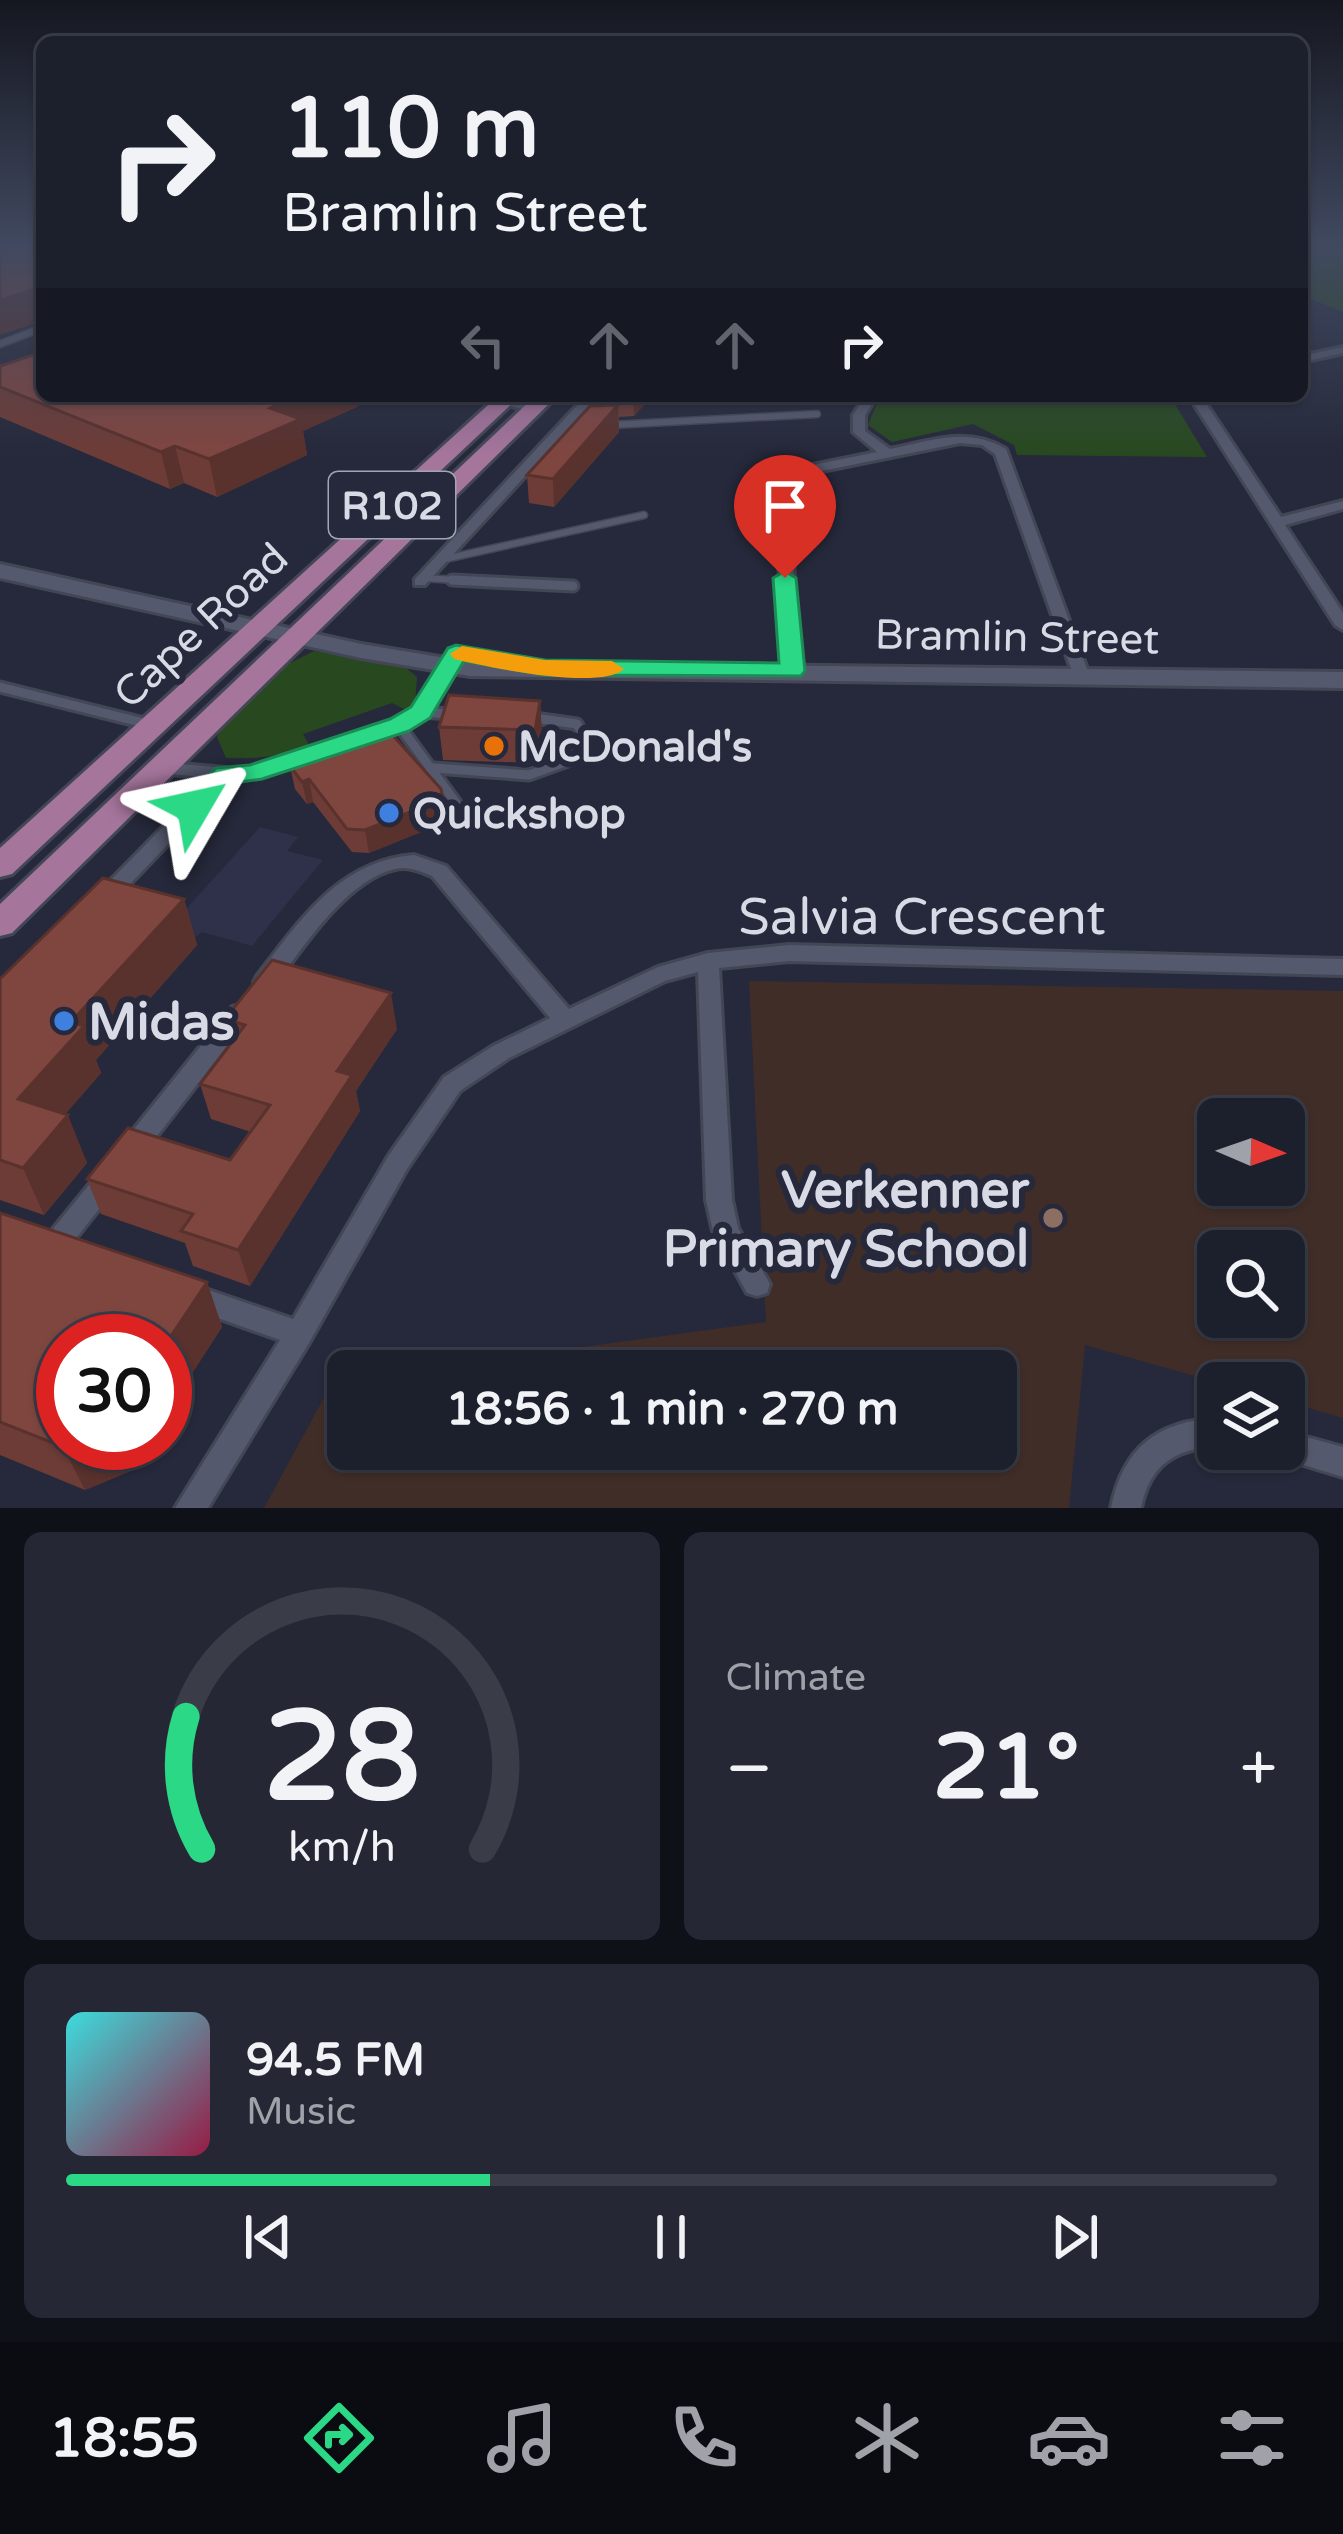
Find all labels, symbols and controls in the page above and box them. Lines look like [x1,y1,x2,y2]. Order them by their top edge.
text: 110 m [282,79,539,180]
icon: right [84,84,240,240]
text: Bramlin Street [282,181,648,246]
icon: left [450,312,516,378]
icon: ahead [576,312,642,378]
icon: ahead [702,312,768,378]
icon: right [828,312,894,378]
pin [734,455,836,578]
road number: R102 [329,472,455,538]
icon: arrive [752,473,818,539]
street label: Cape Road [103,533,299,720]
street label: Bramlin Street [874,610,1160,665]
place label: McDonald's [518,722,752,773]
marker: McDonald's [481,733,507,759]
position arrow [131,744,257,870]
place label: Quickshop [413,789,626,840]
marker: Quickshop [376,800,402,826]
street label: Salvia Crescent [738,887,1106,949]
place label: Midas [88,992,235,1054]
marker: Midas [51,1008,77,1034]
north arrow [1197,1098,1305,1206]
map controls [1197,1098,1305,1470]
place label: Verkenner Primary School [663,1160,1029,1281]
marker: Verkenner Primary School [1040,1205,1066,1231]
button: search [1197,1230,1305,1338]
speed limit sign: 30 [36,1314,192,1470]
button: layers [1197,1362,1305,1470]
text: 18:56 · 1 min · 270 m [446,1383,898,1437]
text: Climate [726,1654,866,1701]
text: 28 [263,1683,420,1834]
text: 21° [933,1714,1080,1823]
text: − [726,1729,773,1809]
text: + [1240,1729,1277,1809]
text: km/h [288,1822,396,1873]
text: 94.5 FM [246,2034,425,2088]
text: Music [246,2088,356,2135]
icon: previous [235,2204,301,2270]
icon: pause [638,2204,704,2270]
icon: next [1042,2204,1108,2270]
icon: directions [297,2396,381,2480]
icon: music [480,2396,564,2480]
icon: phone [662,2396,746,2480]
icon: climate [845,2396,929,2480]
icon: car [1027,2396,1111,2480]
icon: filters [1210,2396,1294,2480]
text: 18:55 [49,2406,199,2471]

